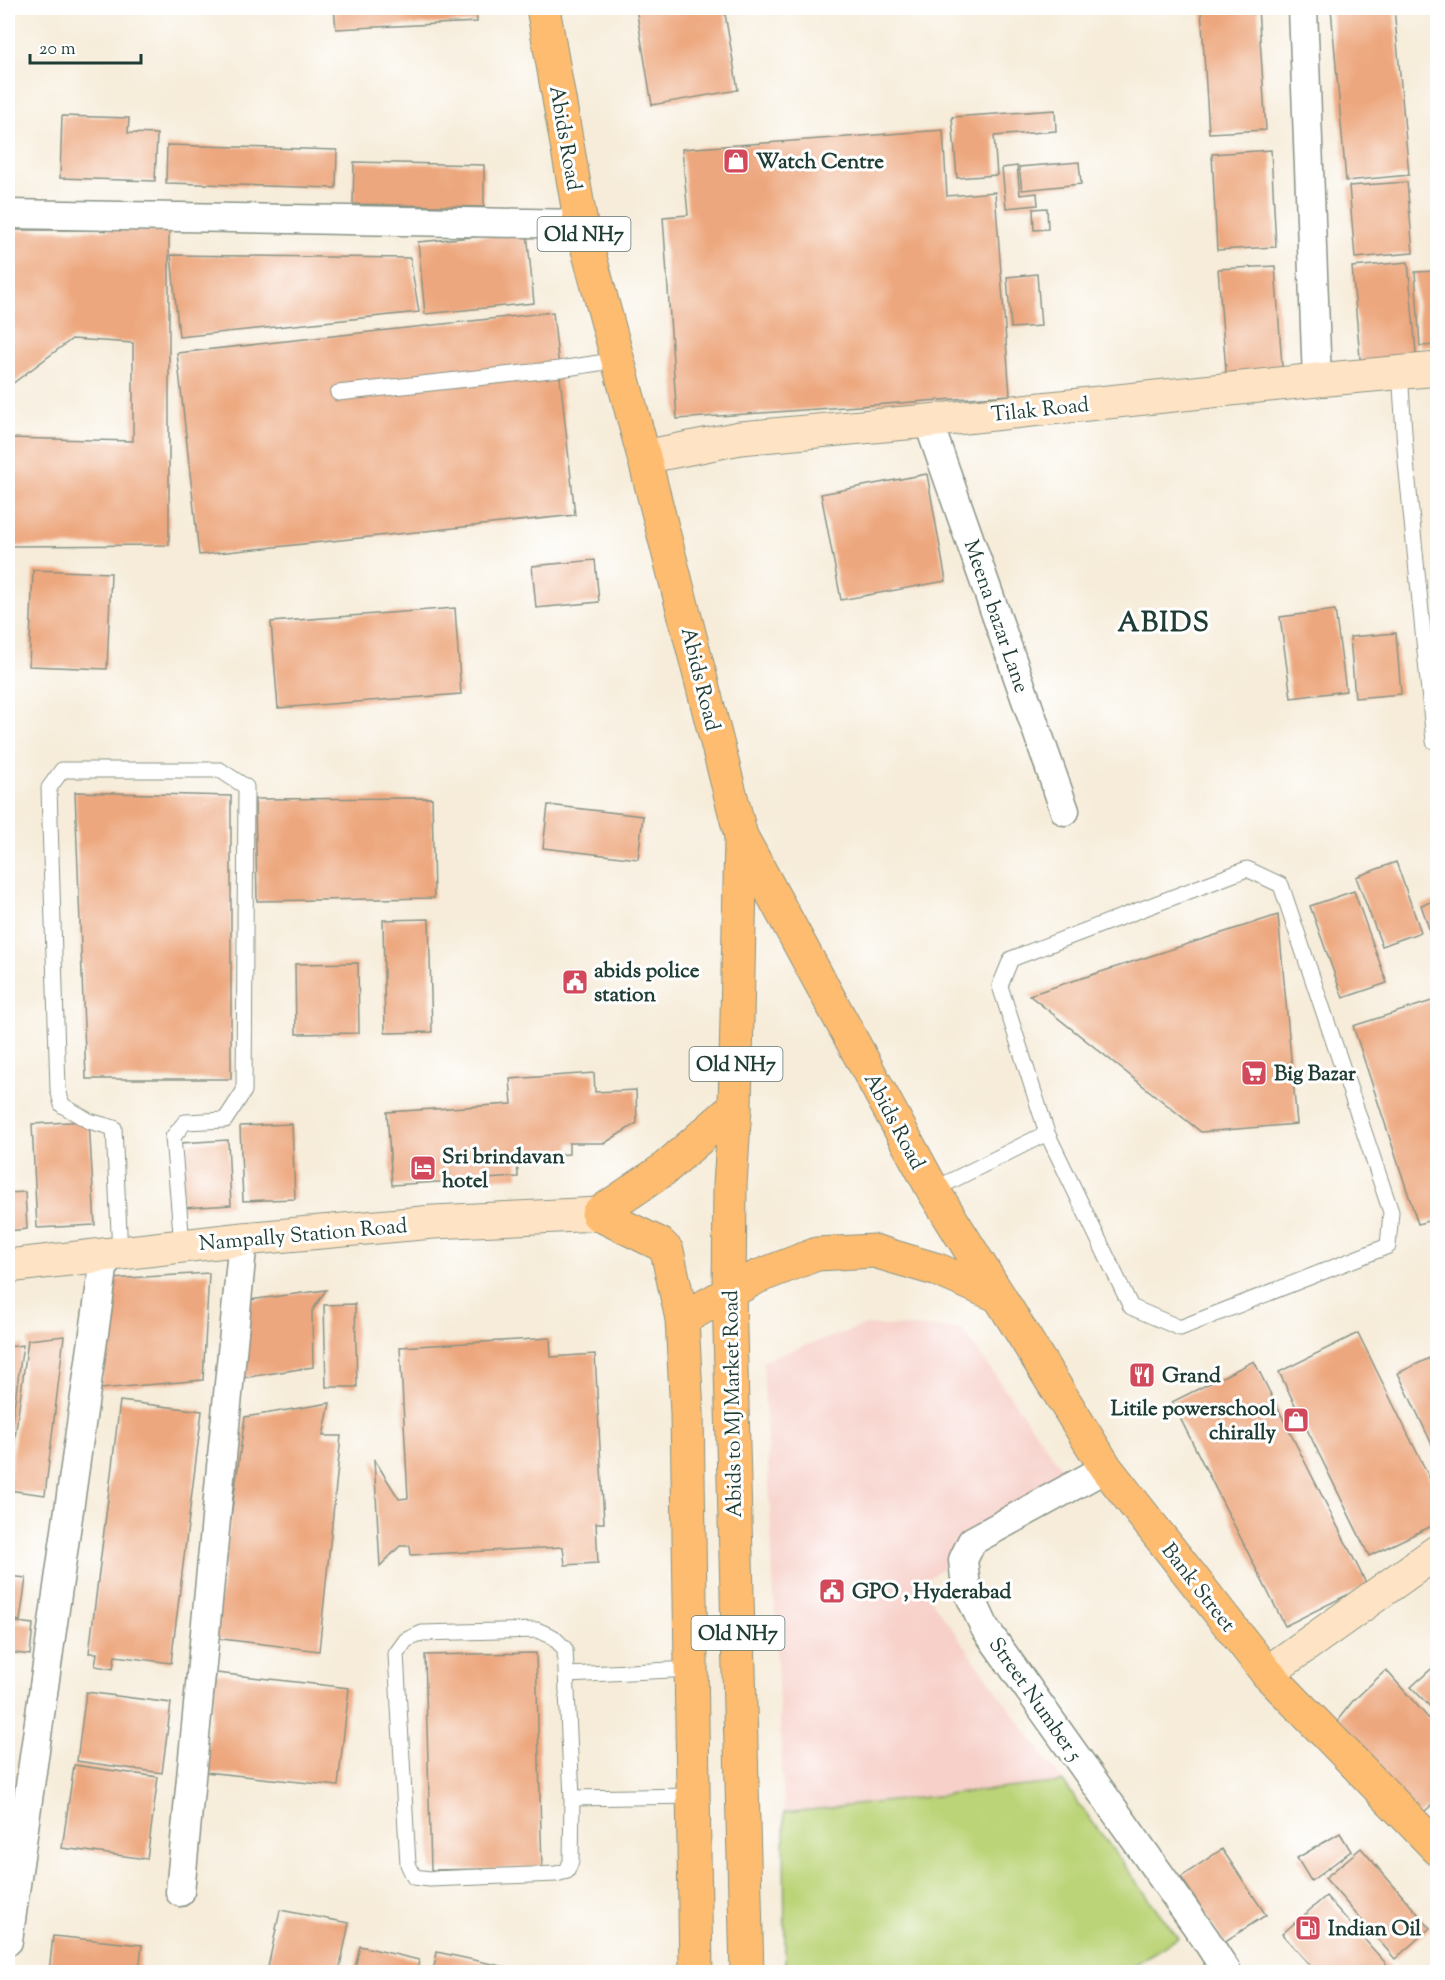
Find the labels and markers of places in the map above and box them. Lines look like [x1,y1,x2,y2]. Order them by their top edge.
shop icon: Watch Centre [721,146,751,176]
place label: Watch Centre [756,148,884,178]
place label: abids police station [594,957,700,1011]
public building icon: abids police station [560,967,590,997]
supermarket icon: Big Bazar [1239,1058,1269,1088]
place label: Big Bazar [1274,1060,1356,1090]
place label: Sri brindavan hotel [442,1143,565,1197]
hotel icon: Sri brindavan hotel [408,1153,438,1183]
restaurant icon: Grand [1127,1360,1157,1390]
place label: Grand [1162,1362,1221,1392]
place label: Litile powerschool chirally [1111,1395,1277,1449]
shop icon: Litile powerschool chirally [1281,1405,1311,1435]
public building icon: GPO , Hyderabad [817,1576,847,1606]
place label: GPO , Hyderabad [852,1578,1011,1608]
fuel station icon: Indian Oil [1293,1913,1323,1943]
place label: Indian Oil [1328,1915,1421,1945]

